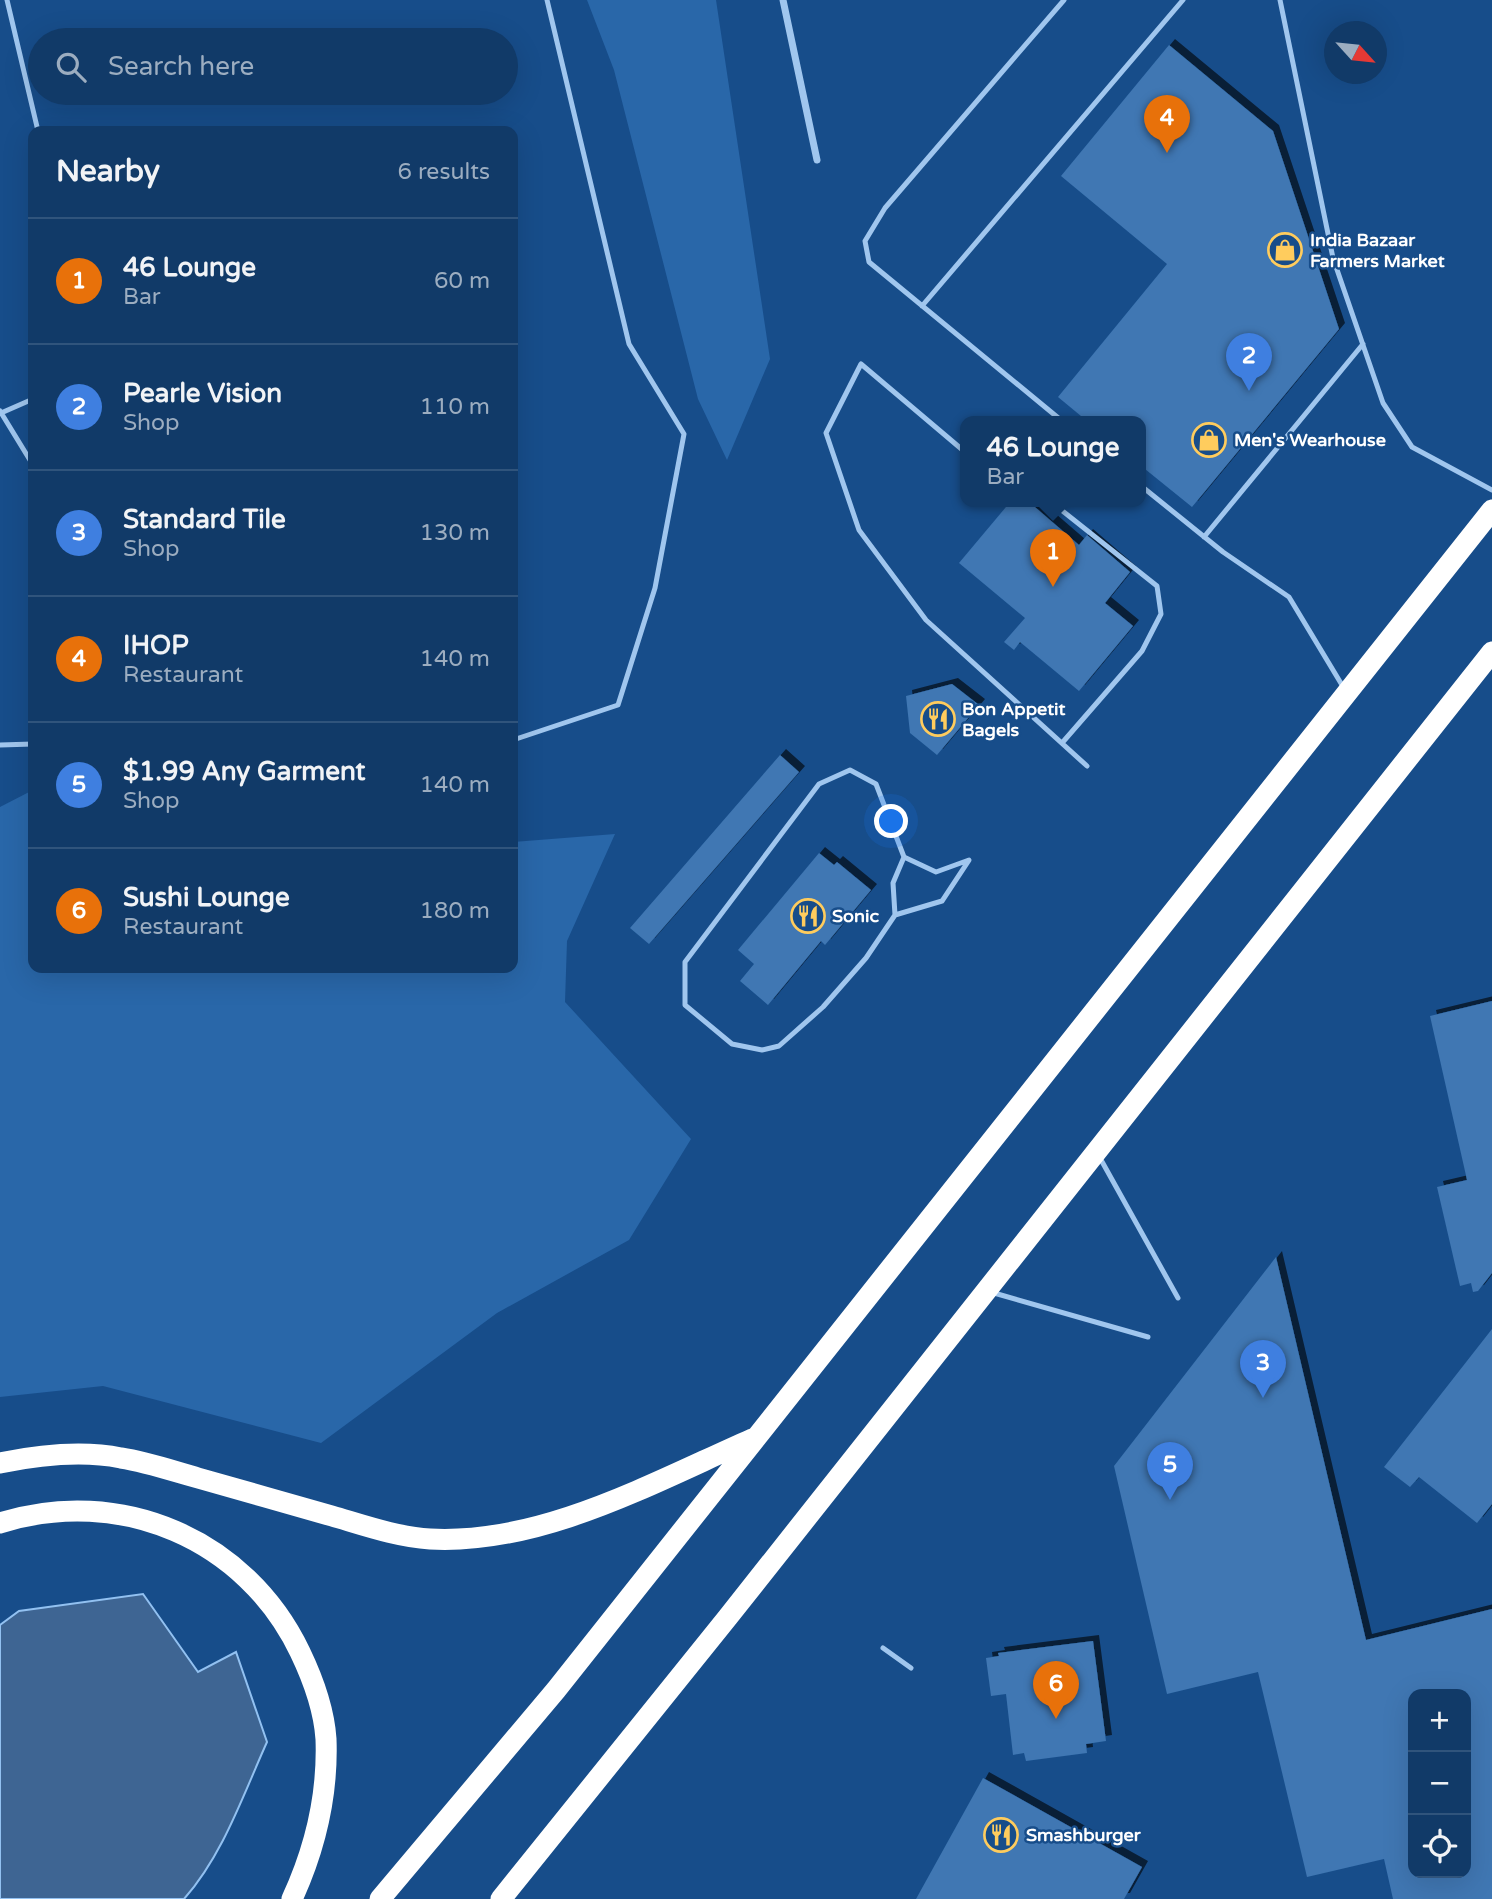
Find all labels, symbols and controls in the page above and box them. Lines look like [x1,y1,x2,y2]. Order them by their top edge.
north arrow [1324,21,1387,84]
search box [28,28,518,105]
icon: search [52,48,90,86]
text: Search here [108,51,254,82]
pin: 4 [1144,95,1190,153]
text: Nearby [56,153,160,190]
text: 6 results [397,158,490,186]
place label: India Bazaar Farmers Market [1310,229,1445,272]
shop icon: India Bazaar Farmers Market [1266,231,1304,269]
text: 46 Lounge [123,252,256,283]
text: 1 [72,267,86,295]
text: 60 m [434,267,490,295]
text: Bar [123,283,161,311]
pin: 2 [1226,333,1272,391]
text: Pearle Vision [123,378,282,409]
text: 2 [72,393,86,421]
text: 110 m [420,393,490,421]
text: Shop [123,409,180,437]
popup [960,416,1146,507]
shop icon: Men's Wearhouse [1190,421,1228,459]
place label: Men's Wearhouse [1234,429,1386,451]
text: 46 Lounge [987,432,1120,463]
text: Bar [987,463,1024,491]
text: Standard Tile [123,504,286,535]
text: 3 [72,519,86,547]
text: 130 m [420,519,490,547]
pin: 1 [1030,529,1076,587]
text: Shop [123,535,180,563]
text: IHOP [123,630,189,661]
text: 4 [72,645,86,673]
text: 140 m [420,645,490,673]
text: Restaurant [123,661,243,689]
place label: Bon Appetit Bagels [962,698,1066,741]
restaurant icon: Bon Appetit Bagels [919,700,957,738]
text: $1.99 Any Garment [123,756,365,787]
text: 5 [72,771,86,799]
text: 140 m [420,771,490,799]
text: Shop [123,787,180,815]
your location [874,804,908,838]
text: Sushi Lounge [123,882,290,913]
text: 6 [72,897,86,925]
text: 180 m [420,897,490,925]
restaurant icon: Sonic [789,897,827,935]
place label: Sonic [832,905,879,927]
text: Restaurant [123,913,243,941]
pin: 3 [1240,1340,1286,1398]
pin: 5 [1147,1442,1193,1500]
pin: 6 [1033,1661,1079,1719]
map controls [1408,1689,1471,1878]
button: + [1408,1689,1471,1752]
button: − [1408,1752,1471,1815]
button: locate [1408,1815,1471,1878]
restaurant icon: Smashburger [982,1816,1020,1854]
place label: Smashburger [1026,1824,1142,1846]

